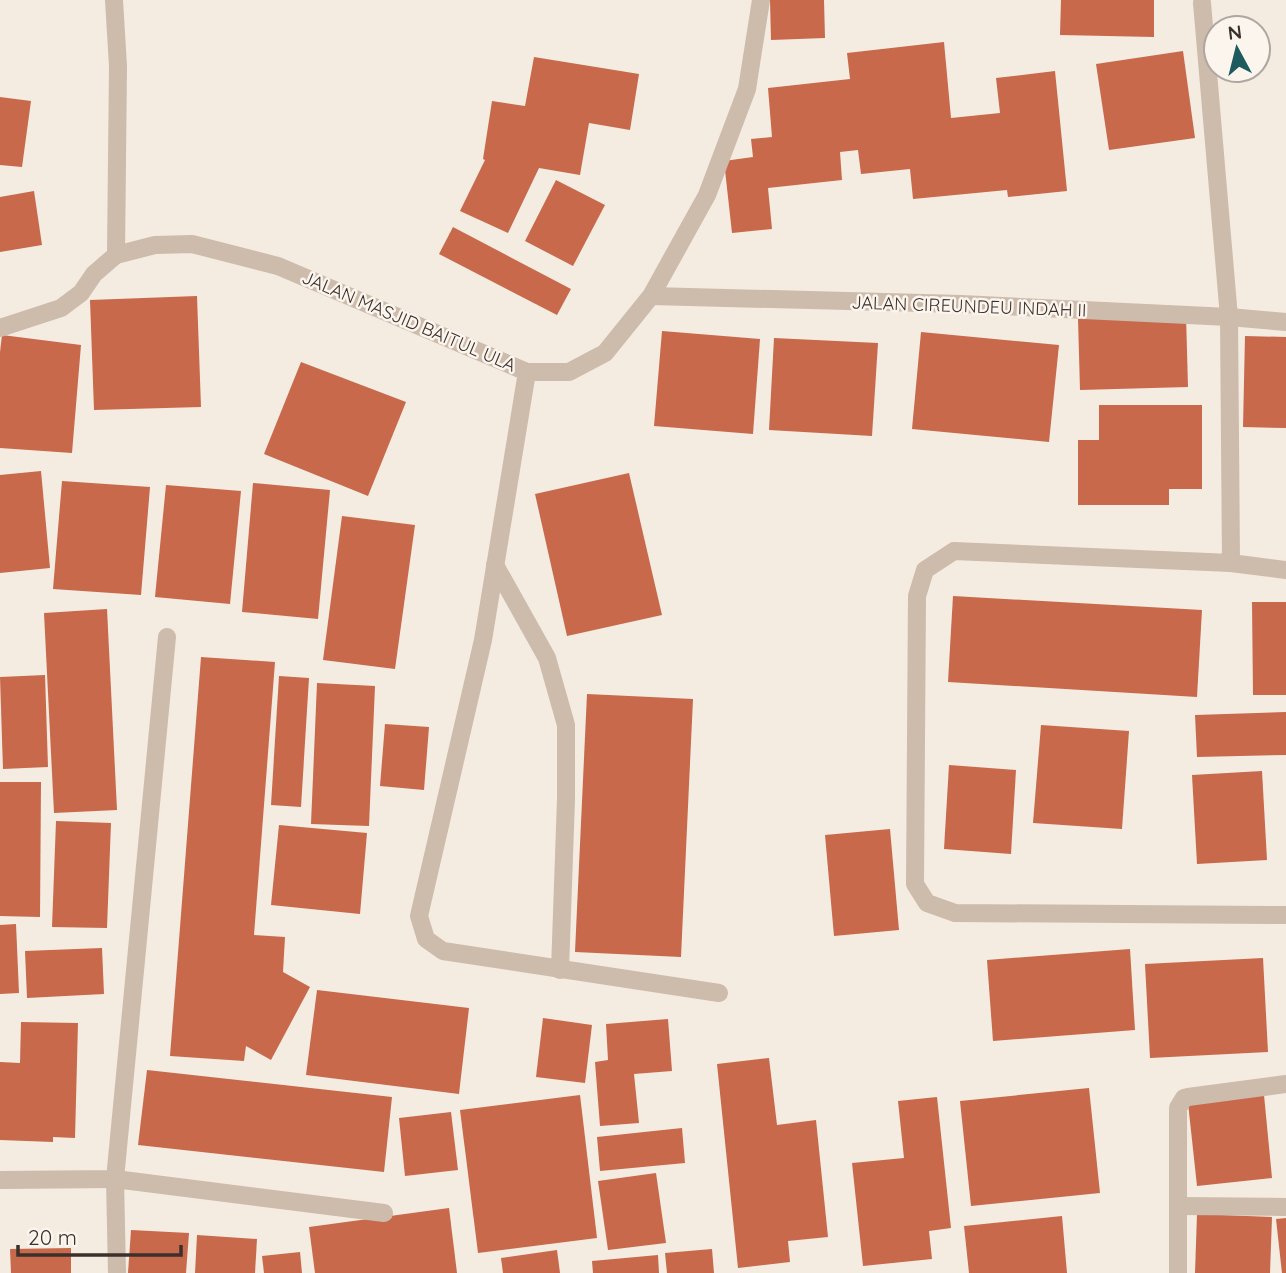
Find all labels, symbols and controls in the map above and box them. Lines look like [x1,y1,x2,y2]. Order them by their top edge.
north arrow [1202,14,1272,84]
text: N [1227,19,1243,45]
street label: JALAN MASJID BAITUL ULA [298,265,520,377]
street label: JALAN CIREUNDEU INDAH II [851,290,1087,322]
scale bar [18,1214,180,1258]
text: 20 m [28,1224,77,1250]

